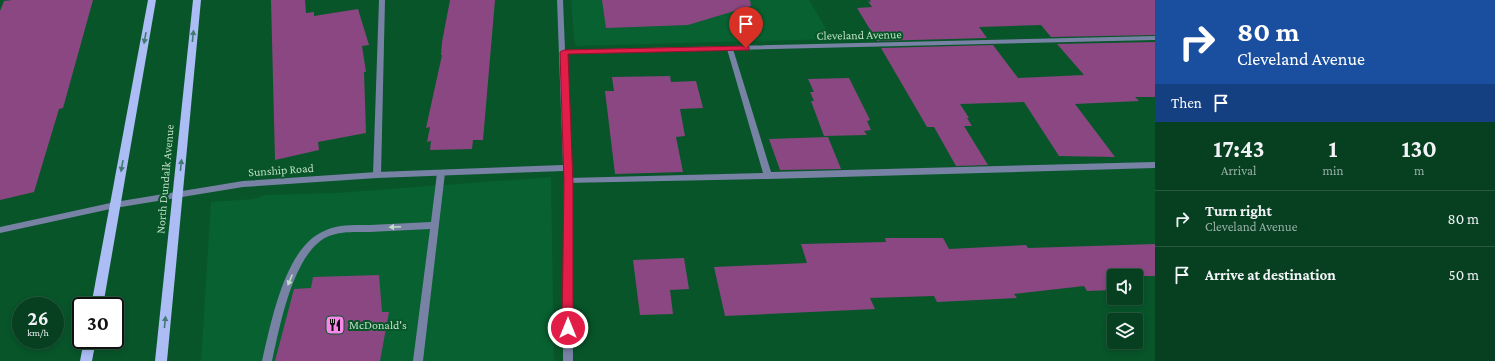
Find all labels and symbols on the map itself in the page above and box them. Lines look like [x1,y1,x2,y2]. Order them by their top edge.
pin [729,7.0,763,48]
street label: Cleveland Avenue [816,27,902,43]
one-way arrow [190,30,197,42]
one-way arrow [142,32,148,44]
street label: North Dundalk Avenue [153,124,177,234]
one-way arrow [177,159,184,171]
one-way arrow [119,160,125,172]
street label: Sunship Road [248,161,315,179]
one-way arrow [389,223,401,230]
one-way arrow [287,275,293,286]
speed limit sign: 30 [72,297,124,349]
position arrow [547,307,589,349]
restaurant icon: McDonald's [324,314,346,336]
one-way arrow [162,316,169,328]
place label: McDonald's [349,318,407,332]

